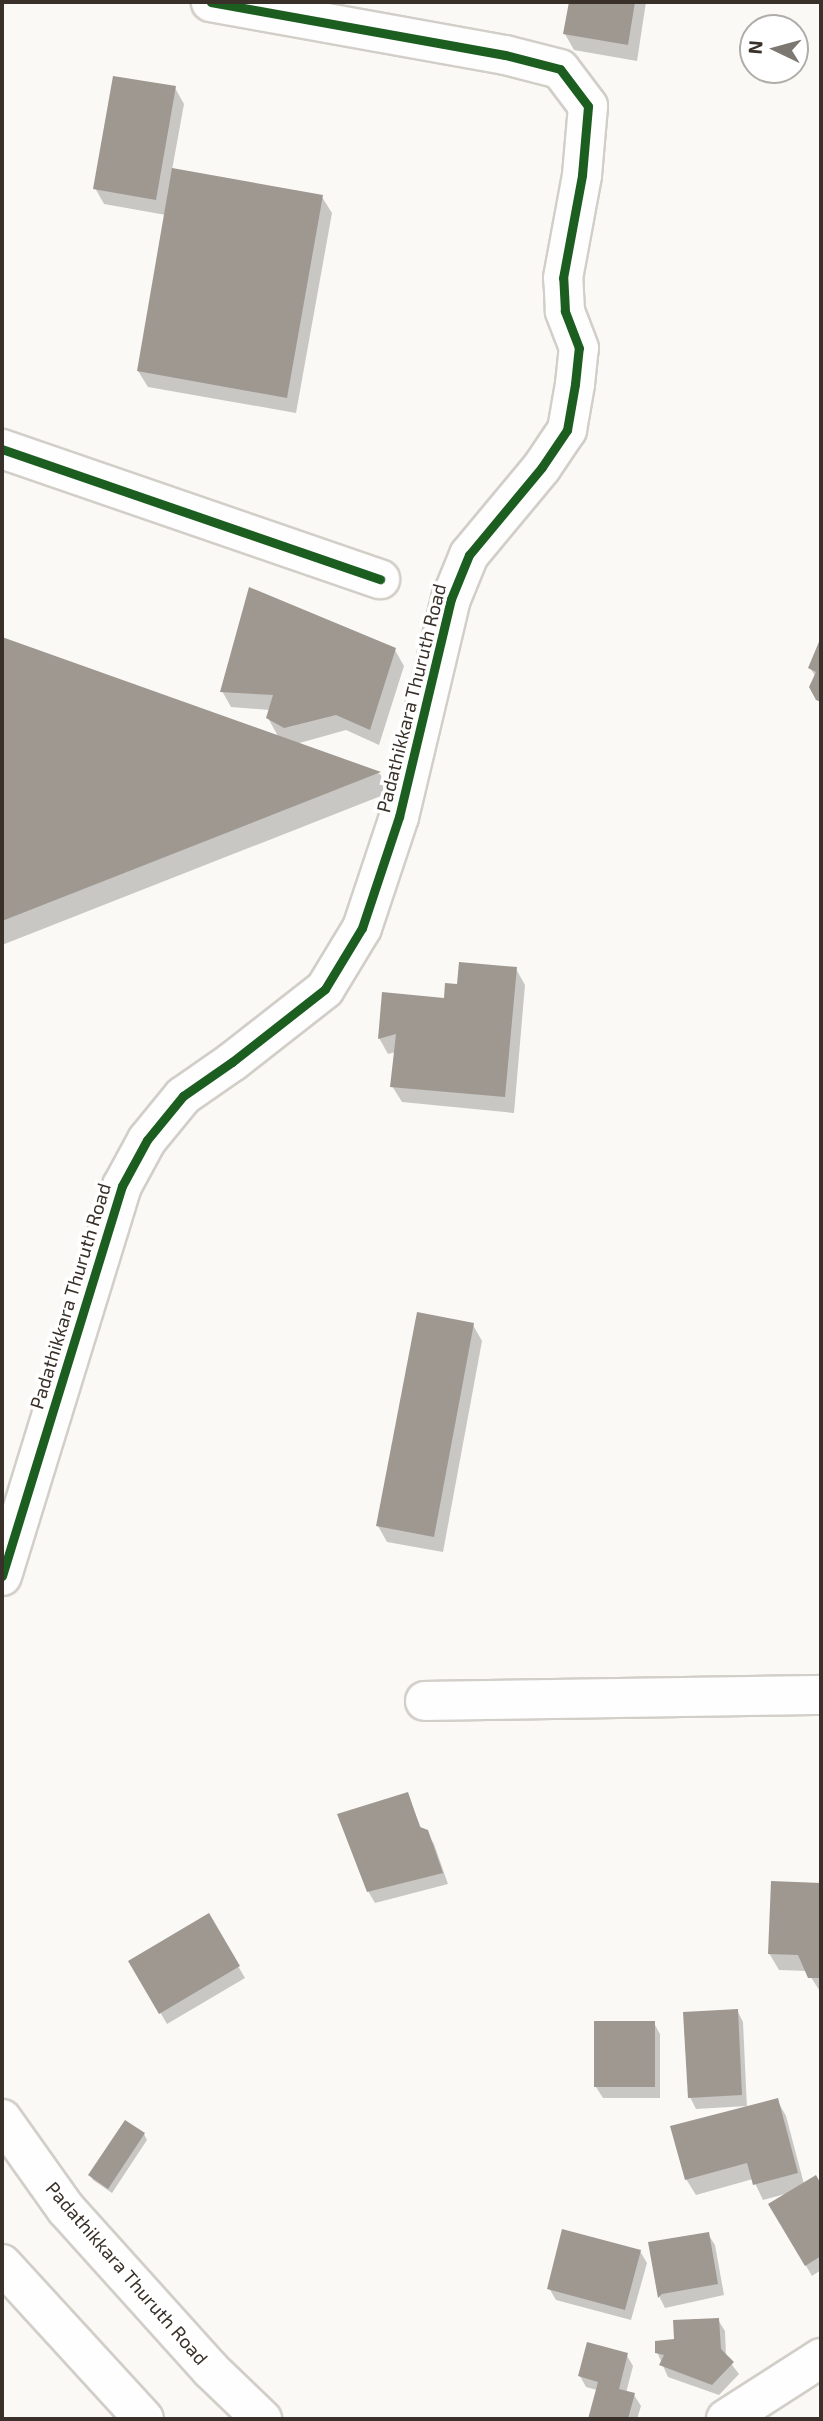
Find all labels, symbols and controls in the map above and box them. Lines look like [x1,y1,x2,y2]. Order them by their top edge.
north arrow [739,14,809,84]
text: N [743,39,767,55]
street label: Padathikkara Thuruth Road [371,581,451,815]
street label: Padathikkara Thuruth Road [25,1180,115,1412]
street label: Padathikkara Thuruth Road [41,2177,213,2369]

